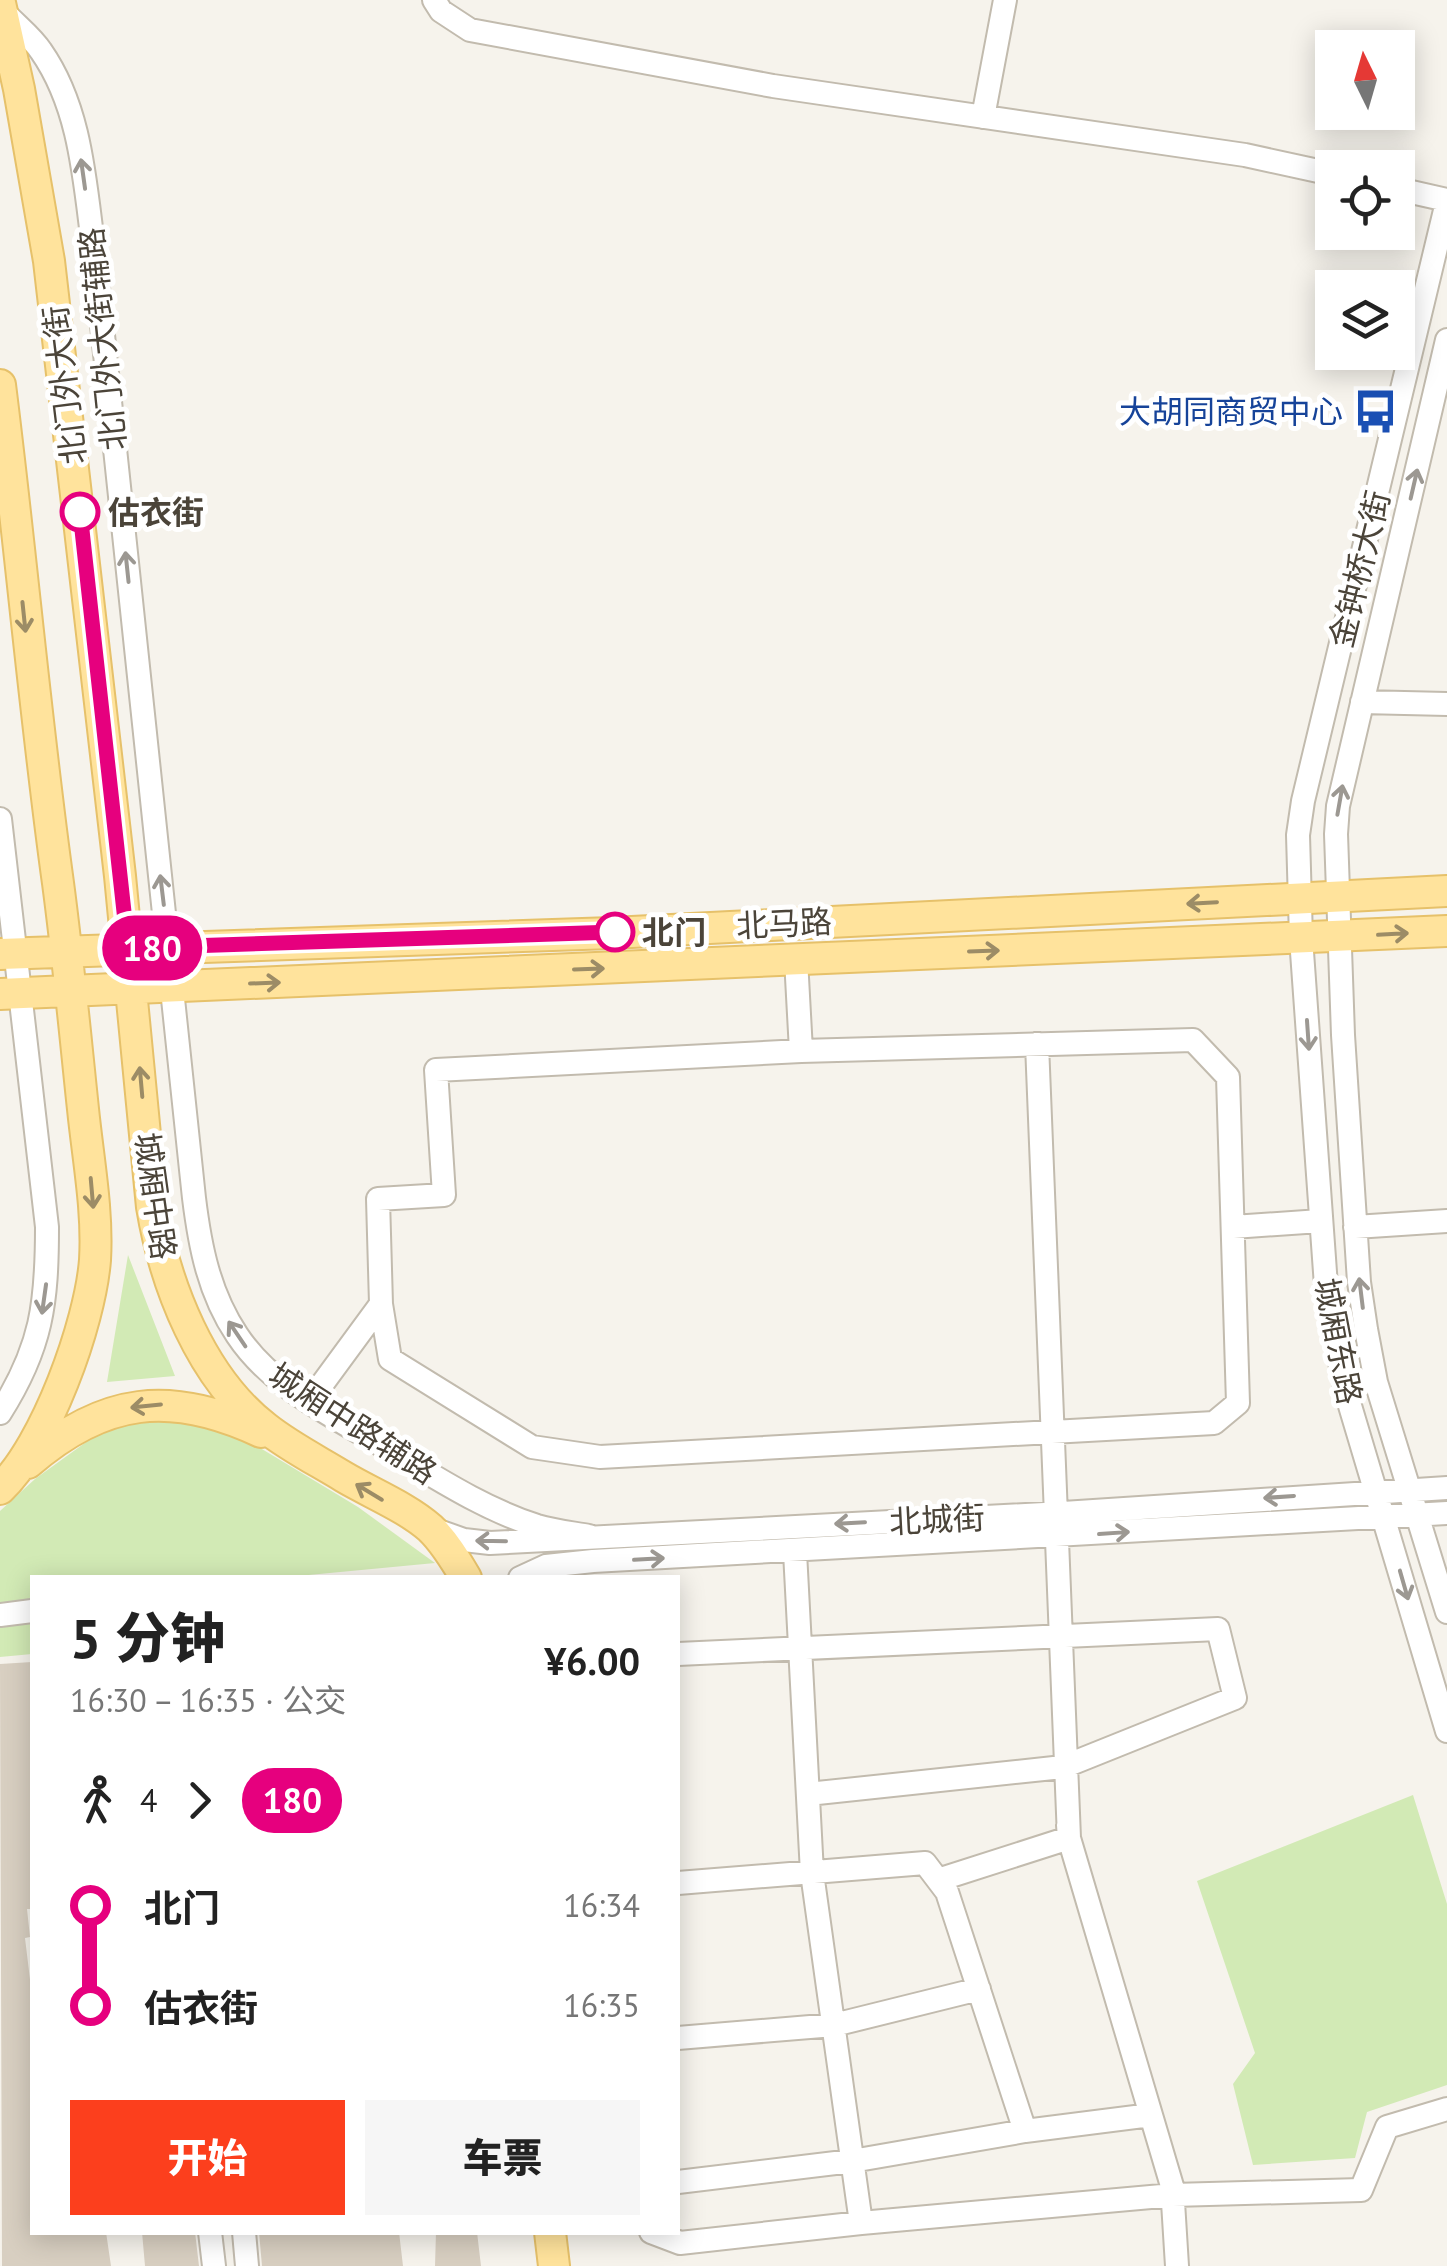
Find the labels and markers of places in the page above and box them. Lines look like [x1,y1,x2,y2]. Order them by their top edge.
bus stop icon: 大胡同商贸中心 [1352,387,1400,435]
place label: 大胡同商贸中心 [1119,390,1343,432]
place label: 估衣街 [108,491,204,533]
marker: 估衣街 [61,493,99,531]
place label: 北门 [642,911,706,953]
marker: 北门 [596,913,634,951]

